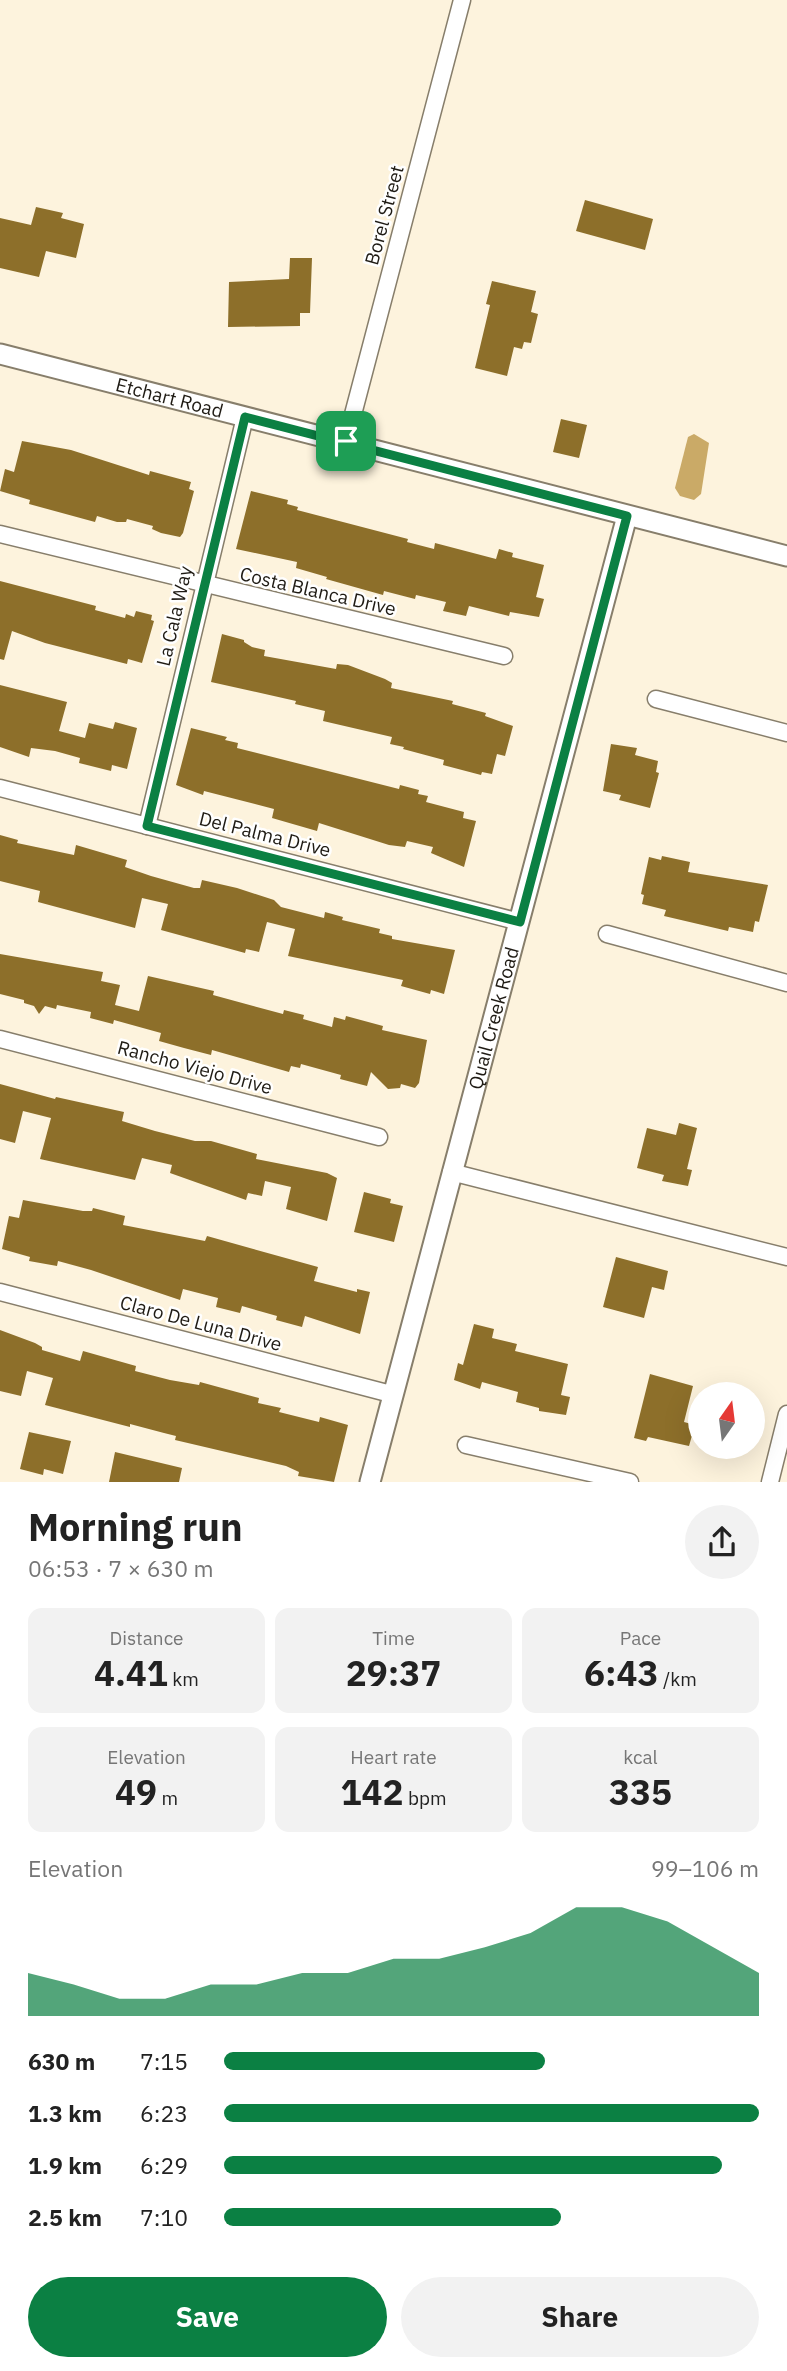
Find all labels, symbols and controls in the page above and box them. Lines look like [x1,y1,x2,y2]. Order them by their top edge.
street label: Borel Street [359,163,409,267]
street label: Etchart Road [113,372,226,423]
pin [316,411,376,471]
icon: arrive [327,422,365,460]
street label: Costa Blanca Drive [238,561,398,621]
street label: La Cala Way [151,563,197,668]
street label: Del Palma Drive [197,806,333,862]
street label: Quail Creek Road [463,944,524,1092]
street label: Rancho Viejo Drive [115,1035,275,1099]
street label: Claro De Luna Drive [118,1290,284,1356]
north arrow [688,1382,765,1460]
map controls [688,1382,765,1459]
text: Morning run [28,1502,243,1551]
button: share [685,1505,759,1579]
text: 06:53 · 7 × 630 m [28,1553,214,1583]
text: Distance [109,1626,184,1650]
text: Time [372,1626,415,1650]
text: Pace [620,1626,661,1650]
text: 4.41 [94,1650,168,1696]
text: 29:37 [346,1650,441,1696]
text: 6:43 [584,1650,659,1696]
text: km [168,1667,199,1691]
text: /km [659,1667,697,1691]
text: Elevation [107,1745,186,1769]
text: Heart rate [350,1745,437,1769]
text: kcal [623,1745,658,1769]
text: 49 [115,1769,157,1815]
text: 142 [340,1769,403,1815]
text: 335 [609,1769,672,1815]
text: m [157,1786,178,1810]
text: bpm [403,1786,447,1810]
text: Elevation [28,1853,123,1883]
text: 99–106 m [651,1853,759,1883]
text: 630 m [28,2046,95,2076]
text: 7:15 [140,2046,188,2076]
text: 1.3 km [28,2098,102,2128]
text: 6:23 [140,2098,188,2128]
text: 1.9 km [28,2150,102,2180]
text: 6:29 [140,2150,188,2180]
text: 2.5 km [28,2202,102,2232]
text: 7:10 [140,2202,188,2232]
button: Save [28,2277,387,2357]
button: Share [401,2277,759,2357]

